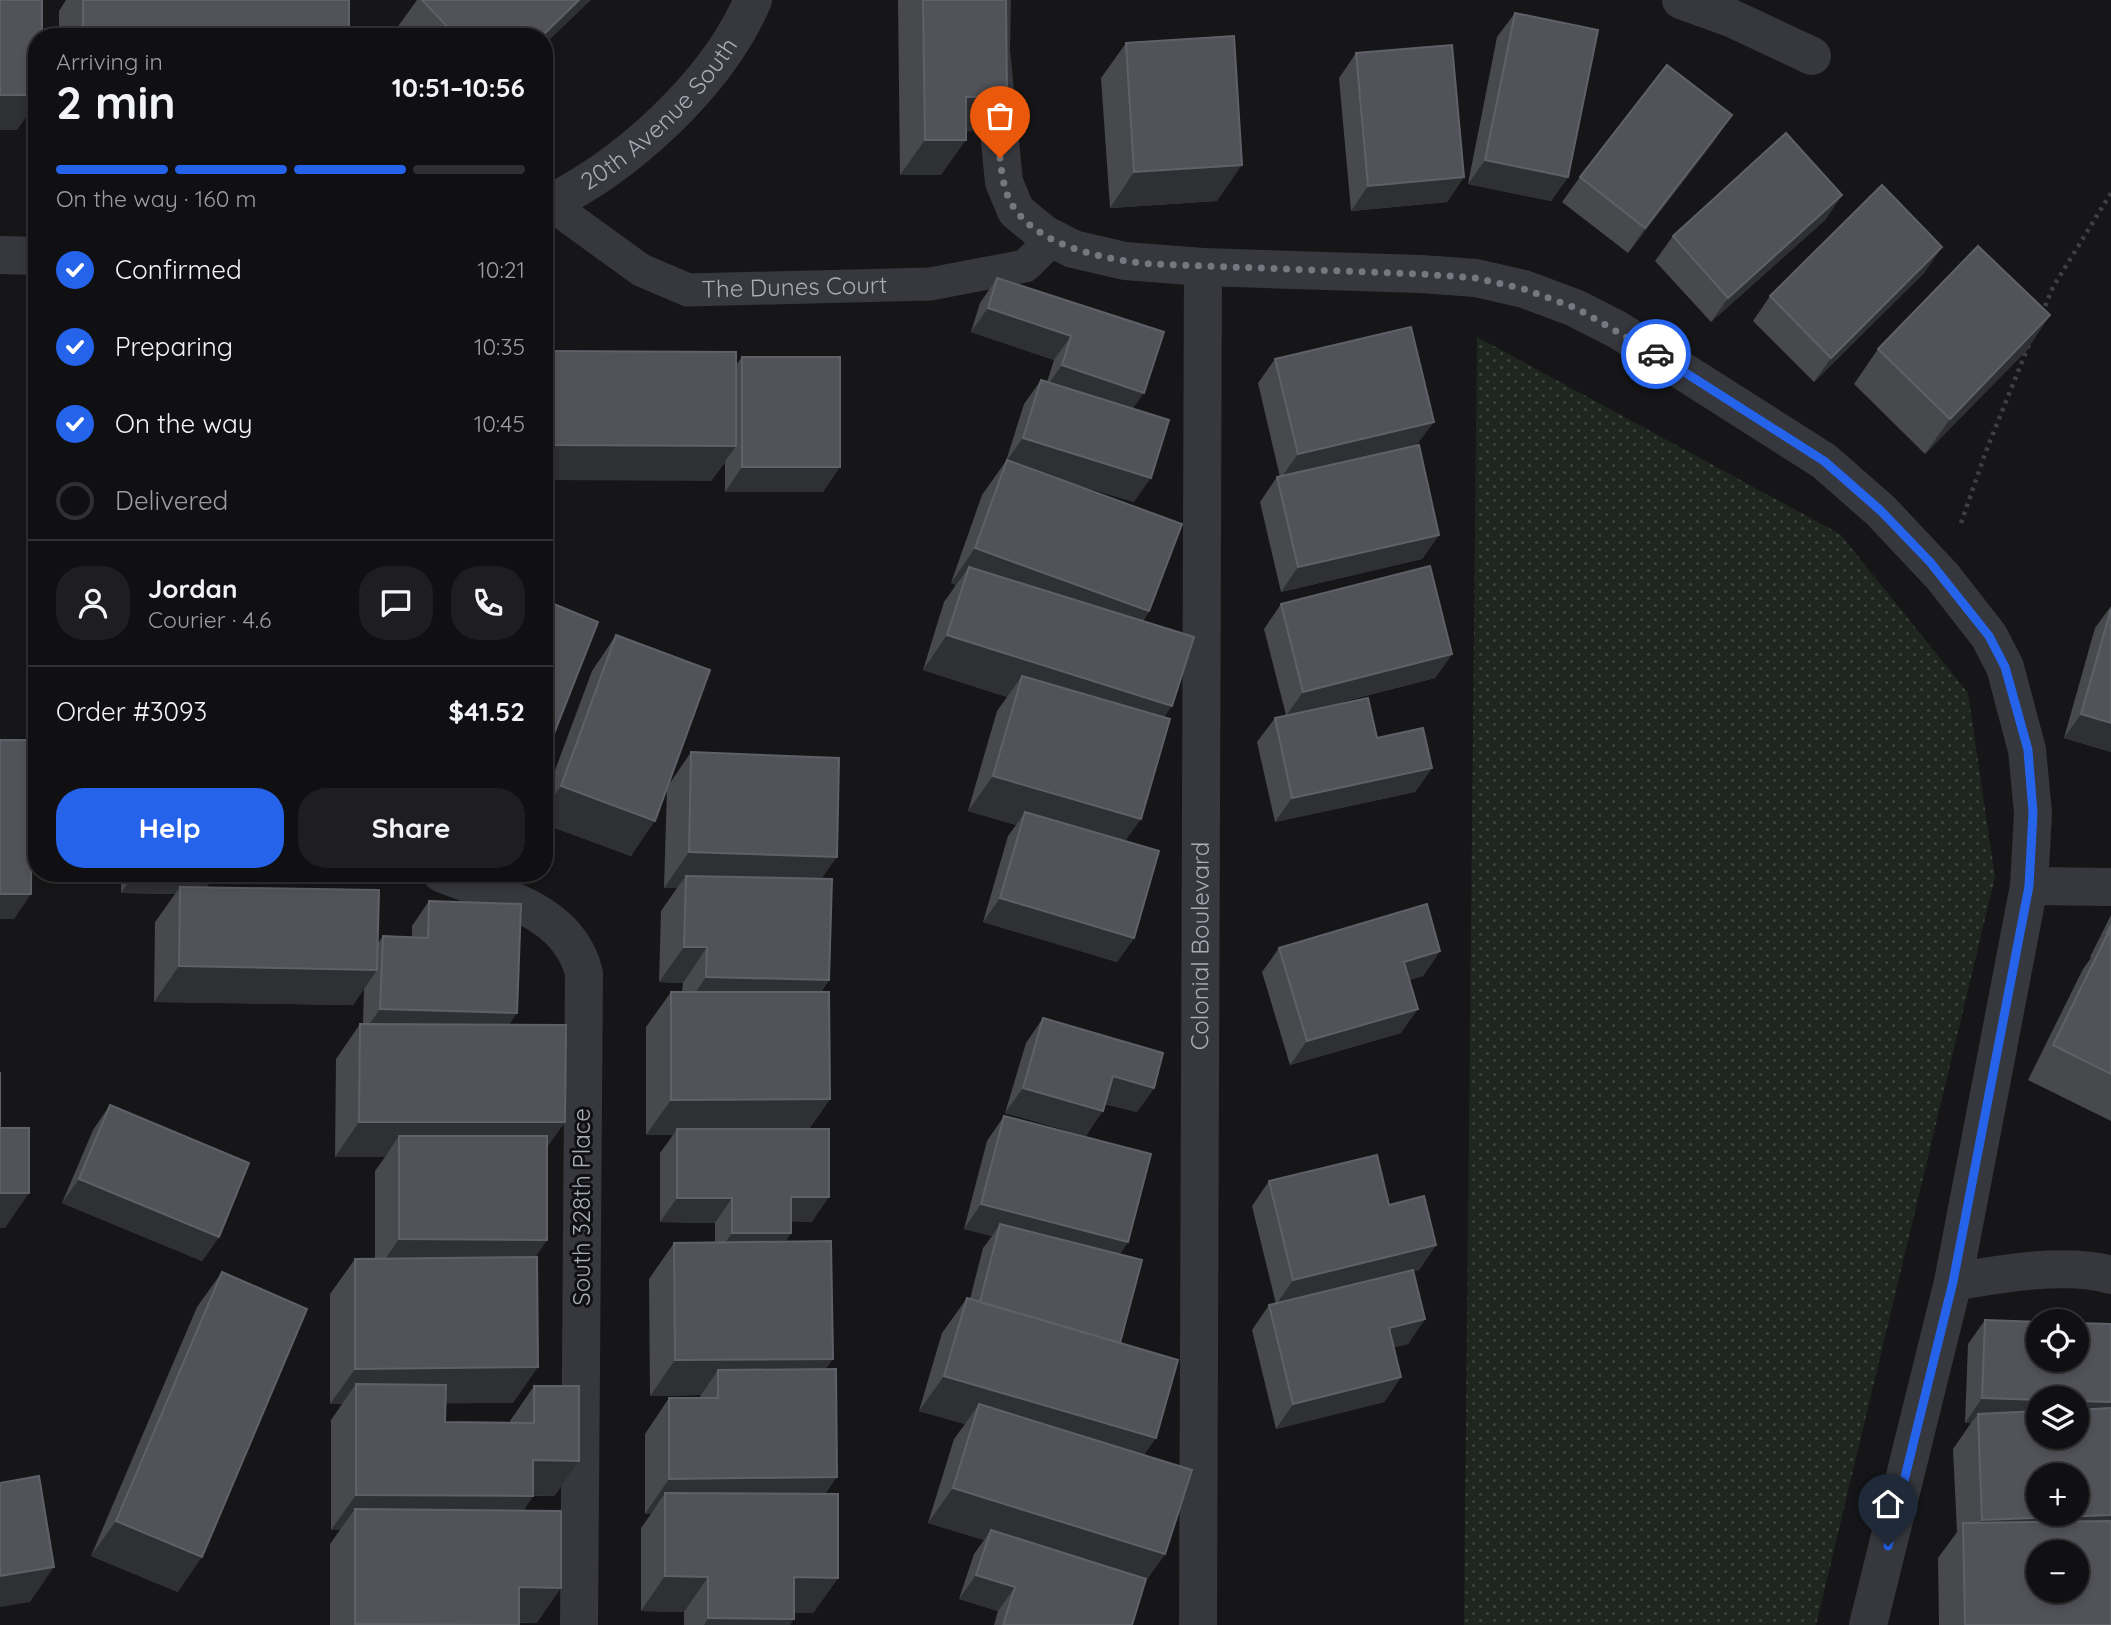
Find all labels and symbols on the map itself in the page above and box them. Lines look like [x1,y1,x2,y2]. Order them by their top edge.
street label: 20th Avenue South [575,32,743,196]
pin [970,86,1030,158]
street label: The Dunes Court [701,269,888,304]
courier [1621,319,1691,389]
street label: Colonial Boulevard [1184,842,1215,1050]
street label: South 328th Place [566,1108,596,1306]
pin [1858,1474,1918,1546]

